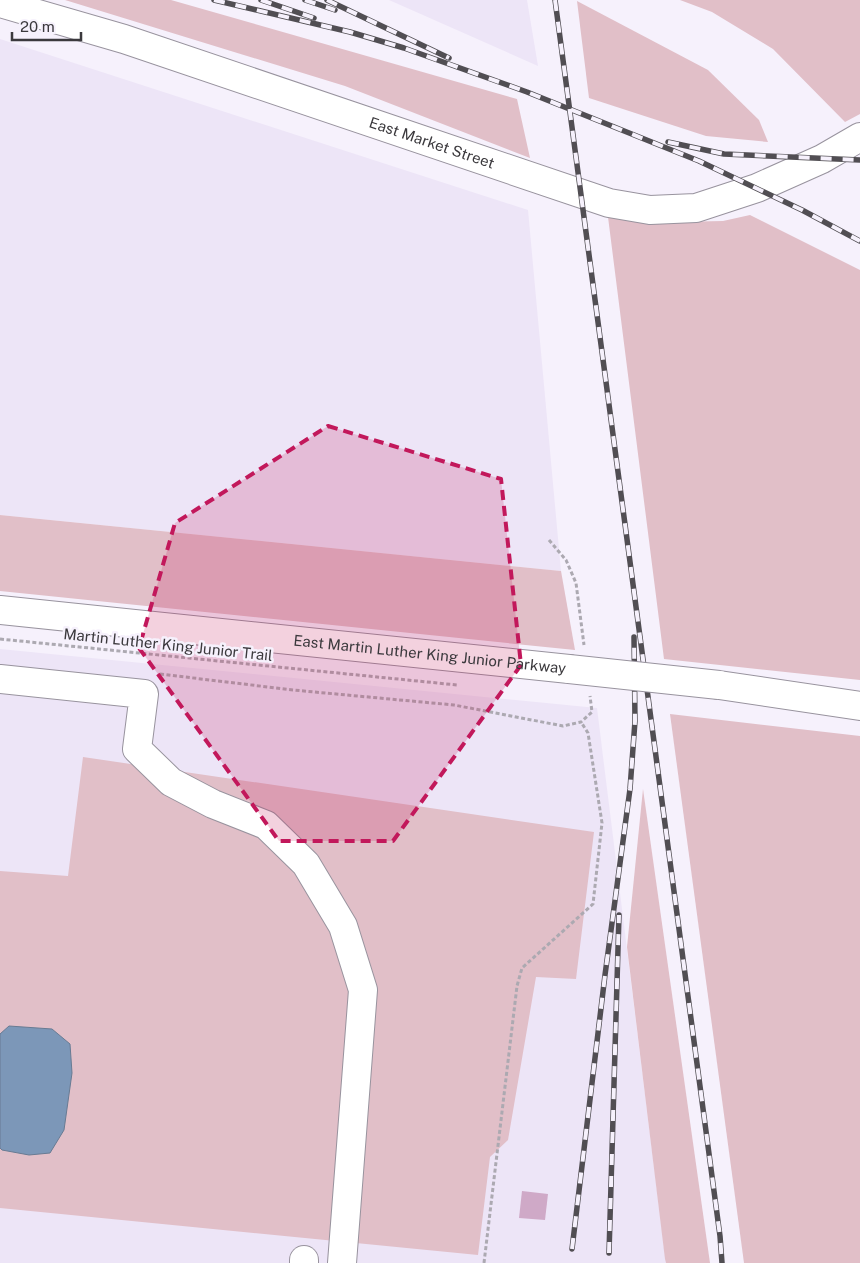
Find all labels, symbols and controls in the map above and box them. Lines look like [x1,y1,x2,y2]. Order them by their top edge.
scale bar [12,10,81,42]
text: 20 m [20,18,55,35]
street label: East Market Street [367,114,497,172]
street label: Martin Luther King Junior Trail [63,625,274,664]
street label: East Martin Luther King Junior Parkway [293,631,567,677]

